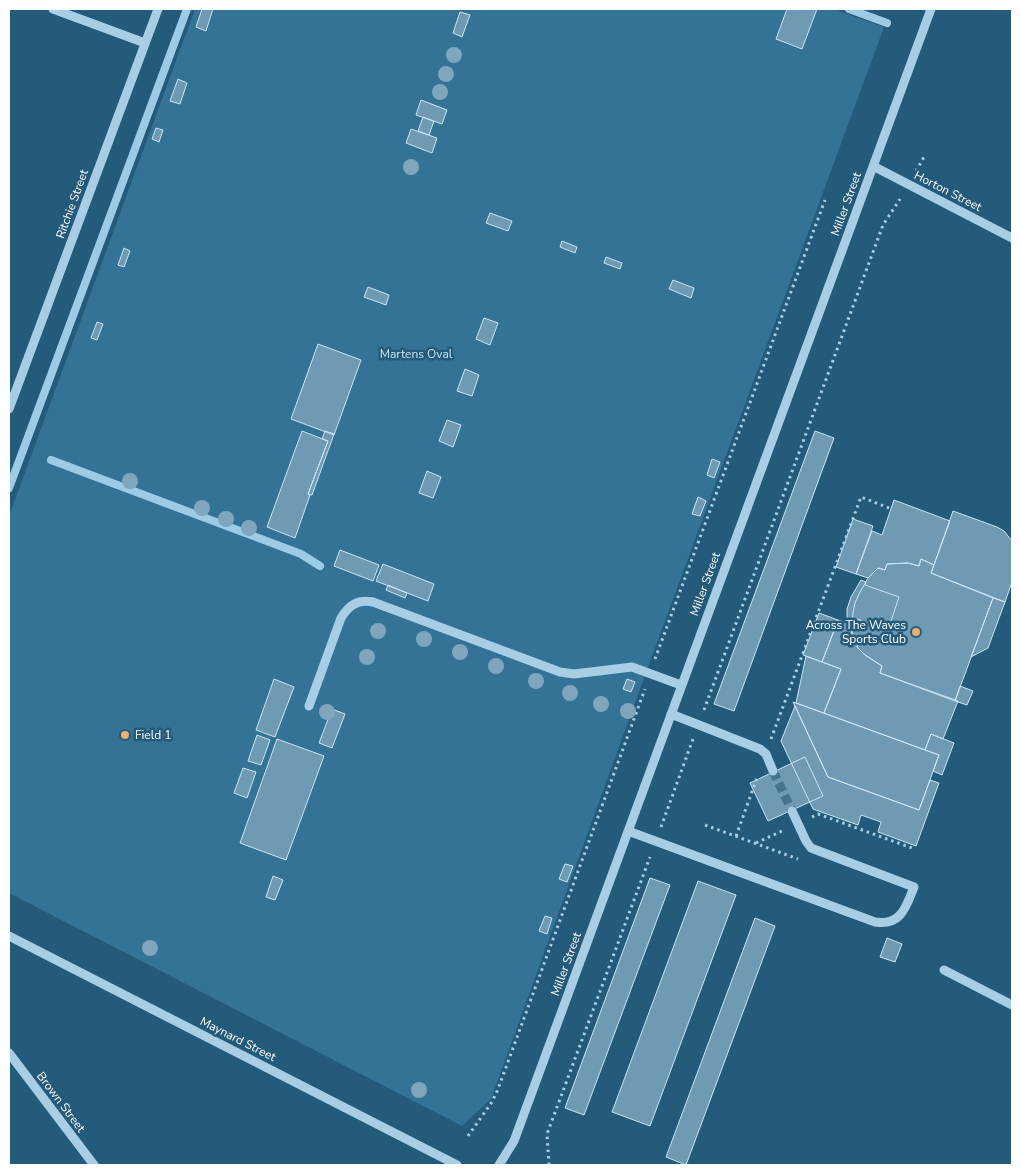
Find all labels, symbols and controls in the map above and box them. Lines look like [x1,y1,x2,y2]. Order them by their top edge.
street label: Ritchie Street [52,167,92,241]
street label: Horton Street [911,167,985,215]
street label: Miller Street [827,169,865,238]
park label: Martens Oval [380,346,453,362]
street label: Miller Street [686,549,724,618]
place label: Across The Waves Sports Club [806,617,906,647]
marker: Across The Waves Sports Club [910,626,922,638]
place label: Field 1 [135,727,172,743]
marker: Field 1 [119,729,131,741]
street label: Miller Street [547,929,585,998]
street label: Maynard Street [197,1013,279,1065]
street label: Brown Street [33,1069,89,1136]

